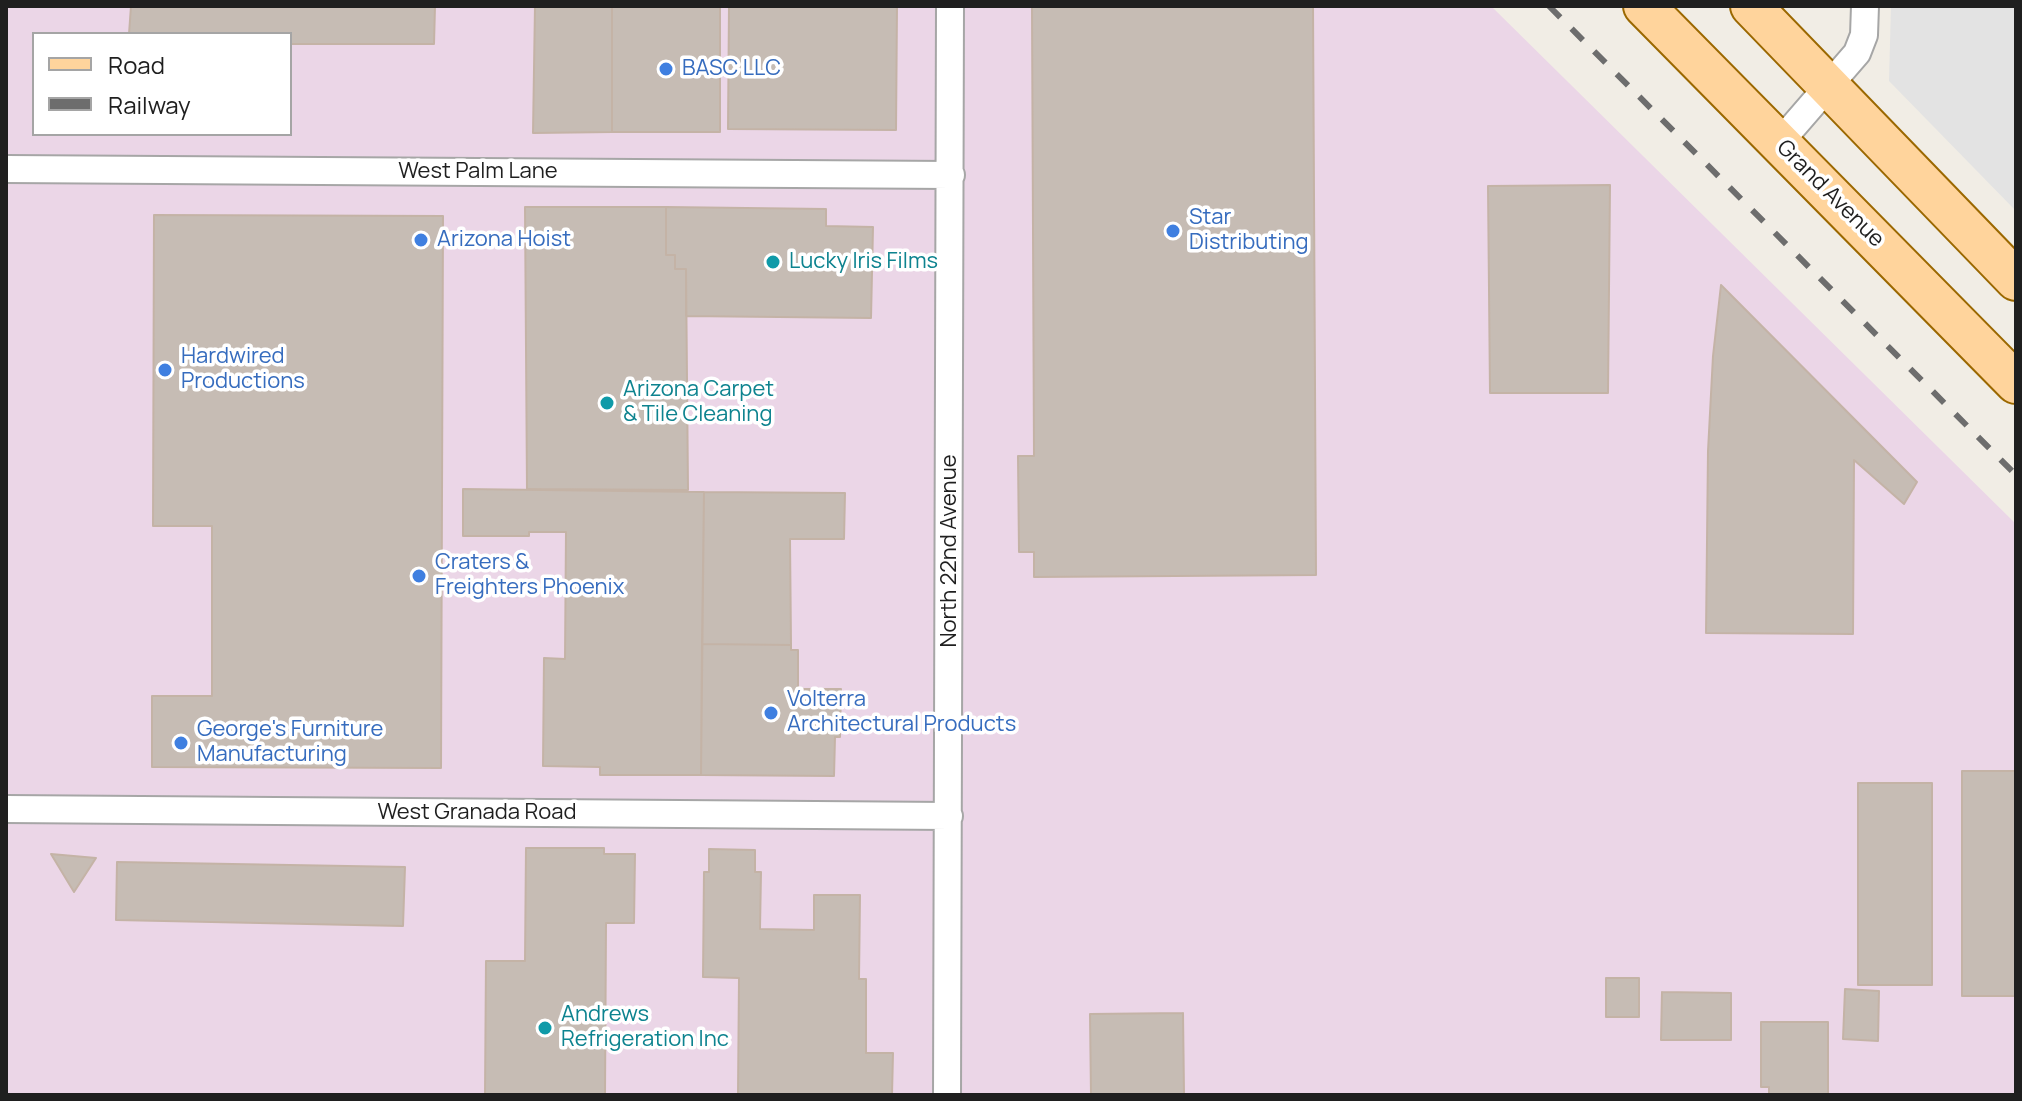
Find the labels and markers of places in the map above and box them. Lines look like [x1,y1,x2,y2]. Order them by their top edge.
place label: BASC LLC [682,56,781,82]
marker: BASC LLC [657,60,675,78]
place label: Star Distributing [1189,205,1308,256]
marker: Star Distributing [1164,222,1182,240]
place label: Arizona Hoist [437,227,571,253]
marker: Arizona Hoist [412,231,430,249]
place label: Lucky Iris Films [789,249,938,275]
marker: Lucky Iris Films [764,253,782,271]
place label: Hardwired Productions [181,344,305,396]
marker: Hardwired Productions [156,361,174,379]
place label: Arizona Carpet & Tile Cleaning [623,377,774,428]
marker: Arizona Carpet & Tile Cleaning [598,394,616,412]
place label: Craters & Freighters Phoenix [435,550,624,602]
marker: Craters & Freighters Phoenix [410,567,428,585]
place label: Volterra Architectural Products [787,687,1016,738]
marker: Volterra Architectural Products [762,704,780,722]
place label: George's Furniture Manufacturing [197,717,383,768]
marker: George's Furniture Manufacturing [172,734,190,752]
place label: Andrews Refrigeration Inc [561,1002,729,1054]
marker: Andrews Refrigeration Inc [536,1019,554,1037]

